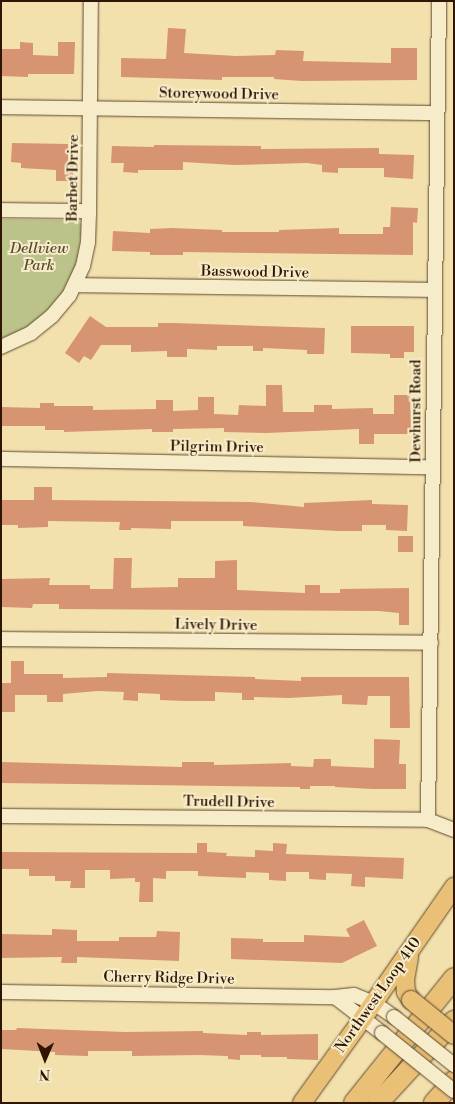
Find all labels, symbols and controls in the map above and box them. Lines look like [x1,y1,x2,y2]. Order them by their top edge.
street label: Storeywood Drive [159,84,279,104]
street label: Barbet Drive [63,134,83,222]
park label: Dellview Park [10,239,68,274]
street label: Basswood Drive [201,262,309,282]
street label: Dewhurst Road [407,359,425,463]
street label: Pilgrim Drive [170,437,264,457]
street label: Lively Drive [174,615,258,635]
street label: Trudell Drive [183,792,275,812]
street label: Northwest Loop 410 [331,934,425,1056]
street label: Cherry Ridge Drive [103,968,235,988]
north arrow [20,1034,70,1084]
text: N [39,1065,50,1083]

